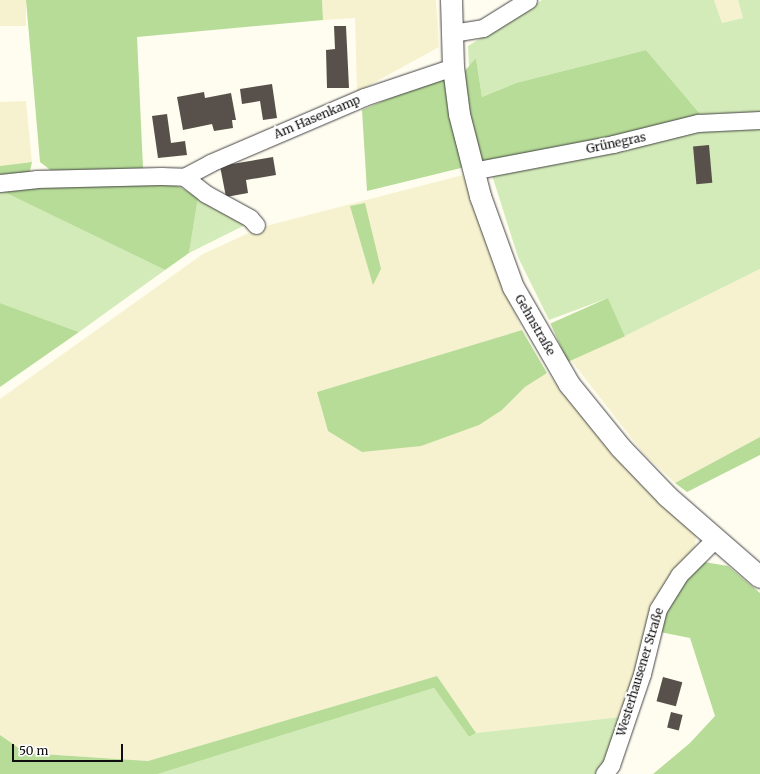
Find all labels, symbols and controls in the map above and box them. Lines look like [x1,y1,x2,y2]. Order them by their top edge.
street label: Am Hasenkamp [272,92,362,142]
street label: Grünegras [585,130,647,156]
street label: Gehnstraße [512,292,558,358]
street label: Westerhausener Straße [614,606,666,738]
scale bar [14,736,125,762]
text: 50 m [19,743,48,758]

